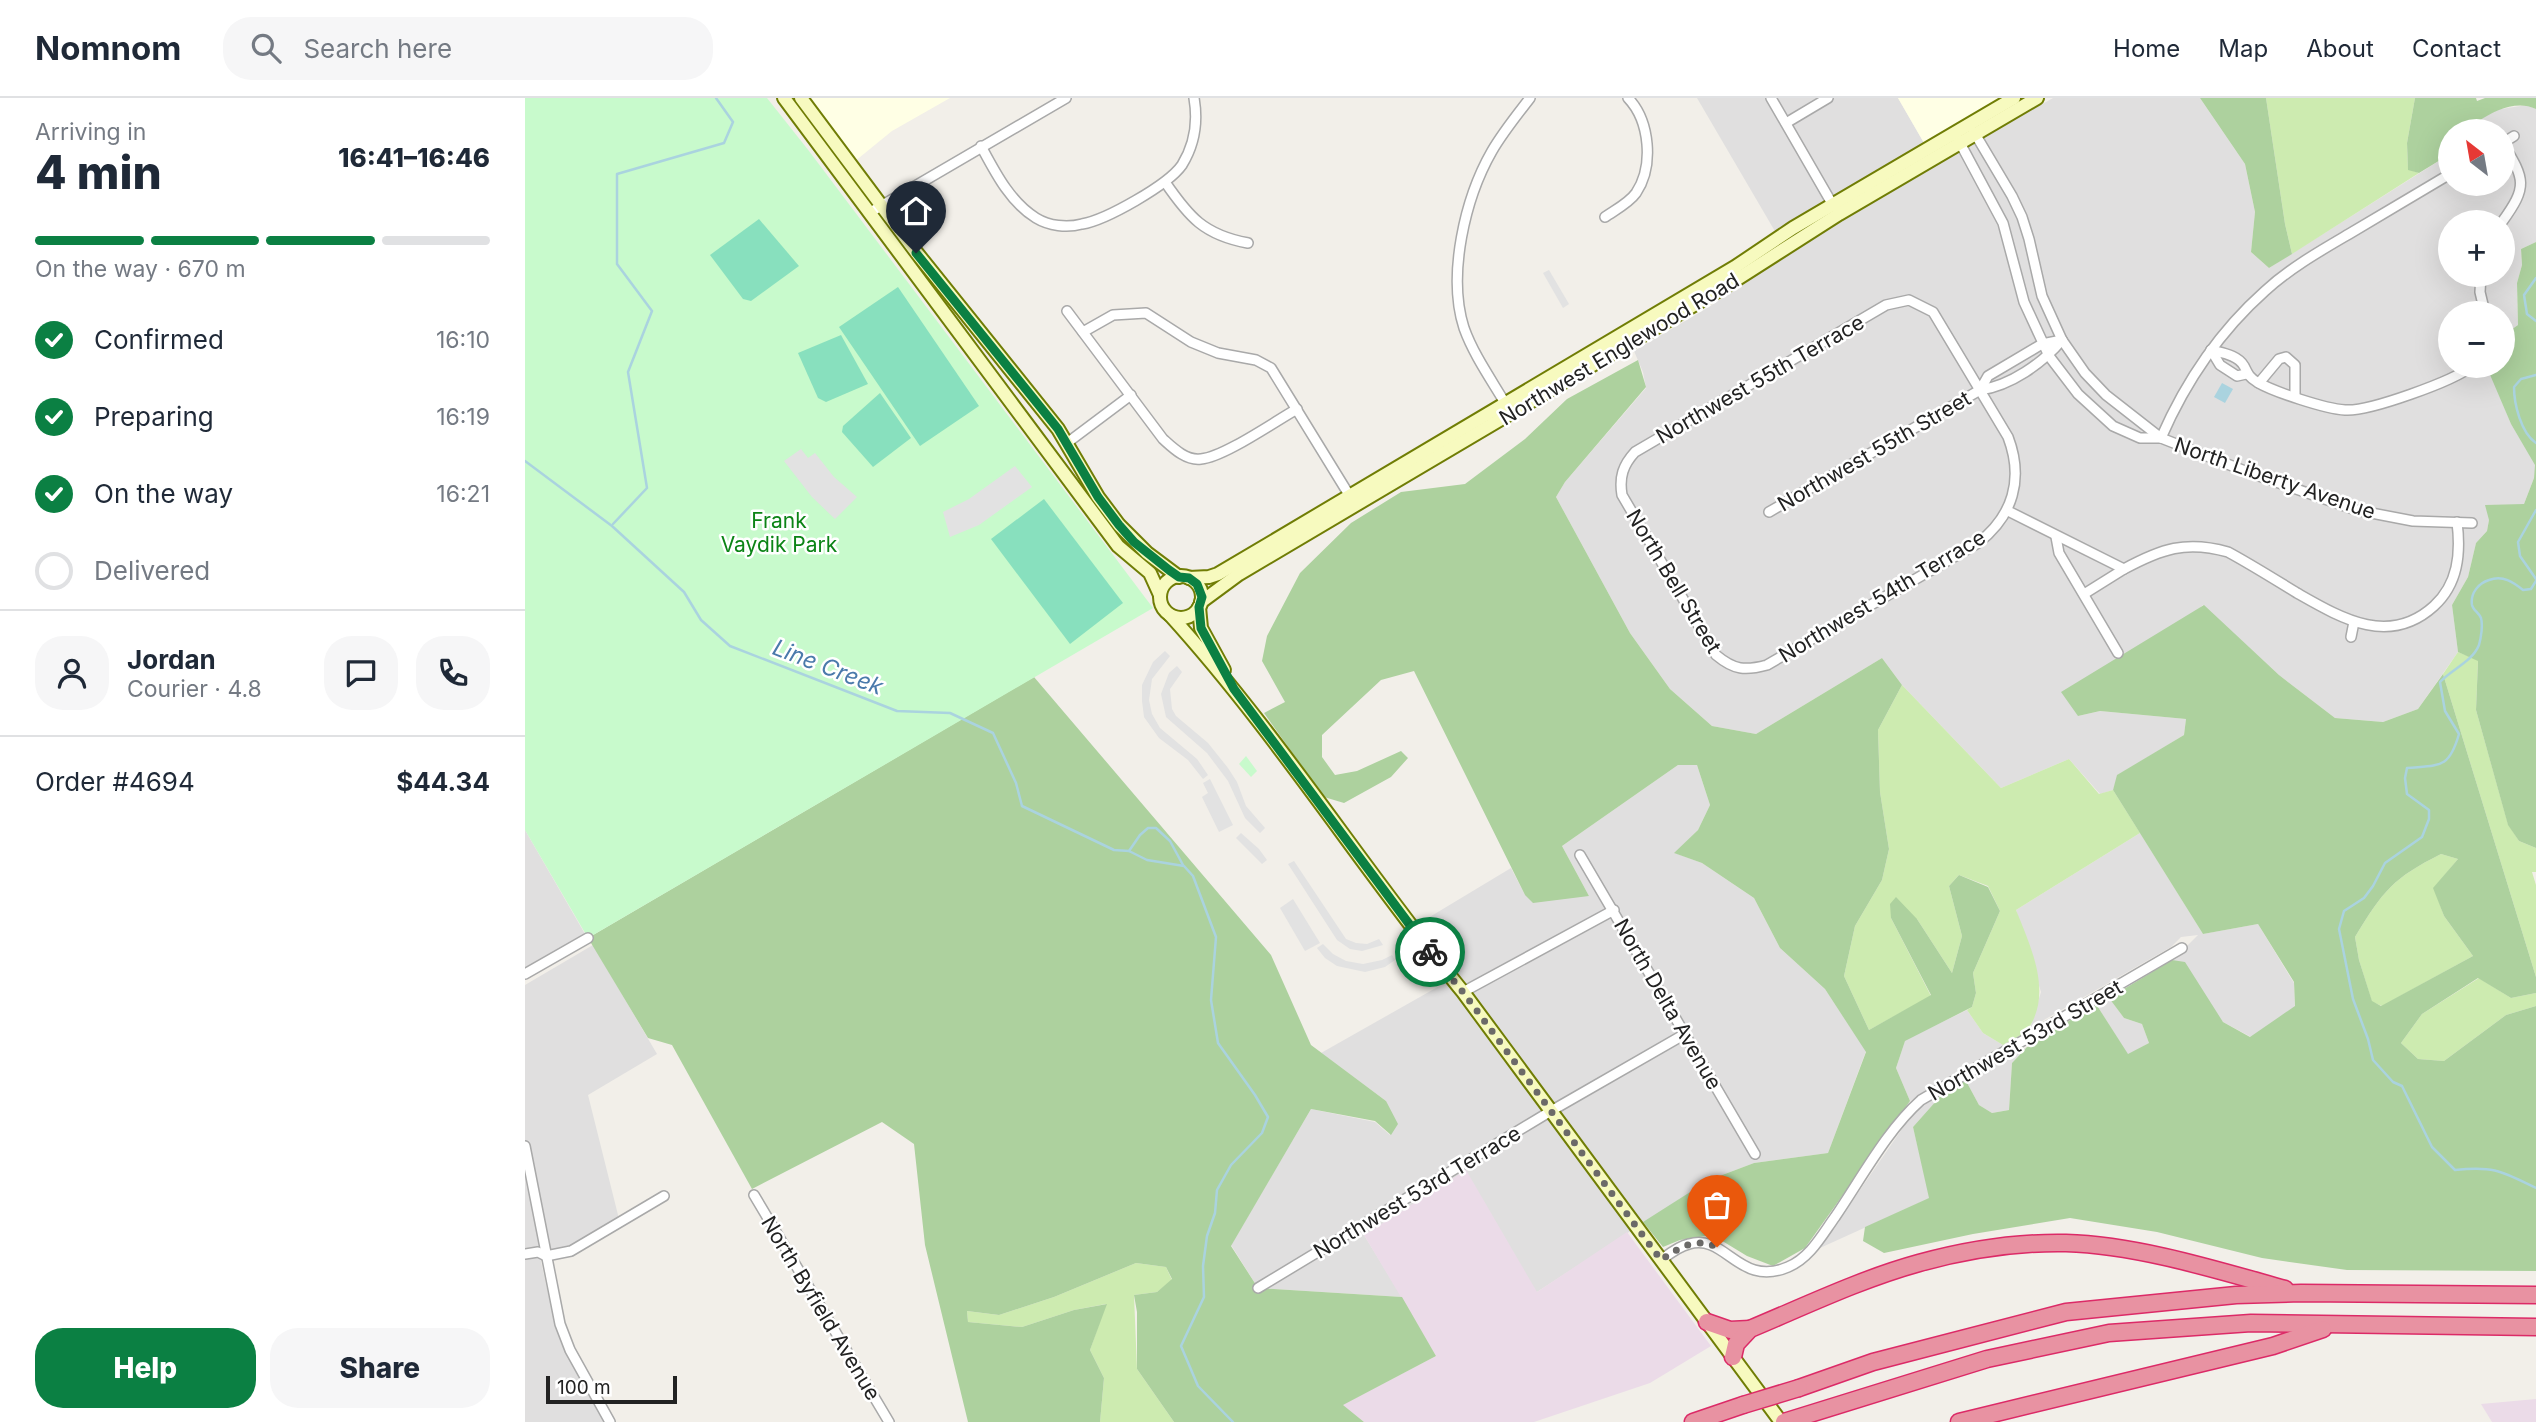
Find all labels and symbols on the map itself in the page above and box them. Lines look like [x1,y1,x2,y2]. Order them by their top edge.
north arrow [2438,119,2515,196]
pin [886,181,946,253]
street label: Northwest Englewood Road [1495,267,1743,431]
street label: Northwest 55th Terrace [1652,309,1868,449]
street label: Northwest 55th Street [1773,385,1975,517]
street label: North Liberty Avenue [2171,432,2379,524]
street label: North Bell Street [1621,505,1727,657]
park label: Frank Vaydik Park [721,508,838,557]
street label: Northwest 54th Terrace [1774,524,1990,668]
water label: Line Creek [769,633,888,701]
street label: North Delta Avenue [1609,914,1727,1094]
courier [1395,917,1465,987]
street label: Northwest 53rd Street [1923,974,2127,1106]
street label: Northwest 53rd Terrace [1309,1120,1525,1264]
pin [1687,1175,1747,1247]
street label: North Byfield Avenue [756,1211,886,1405]
scale bar [546,1373,677,1405]

